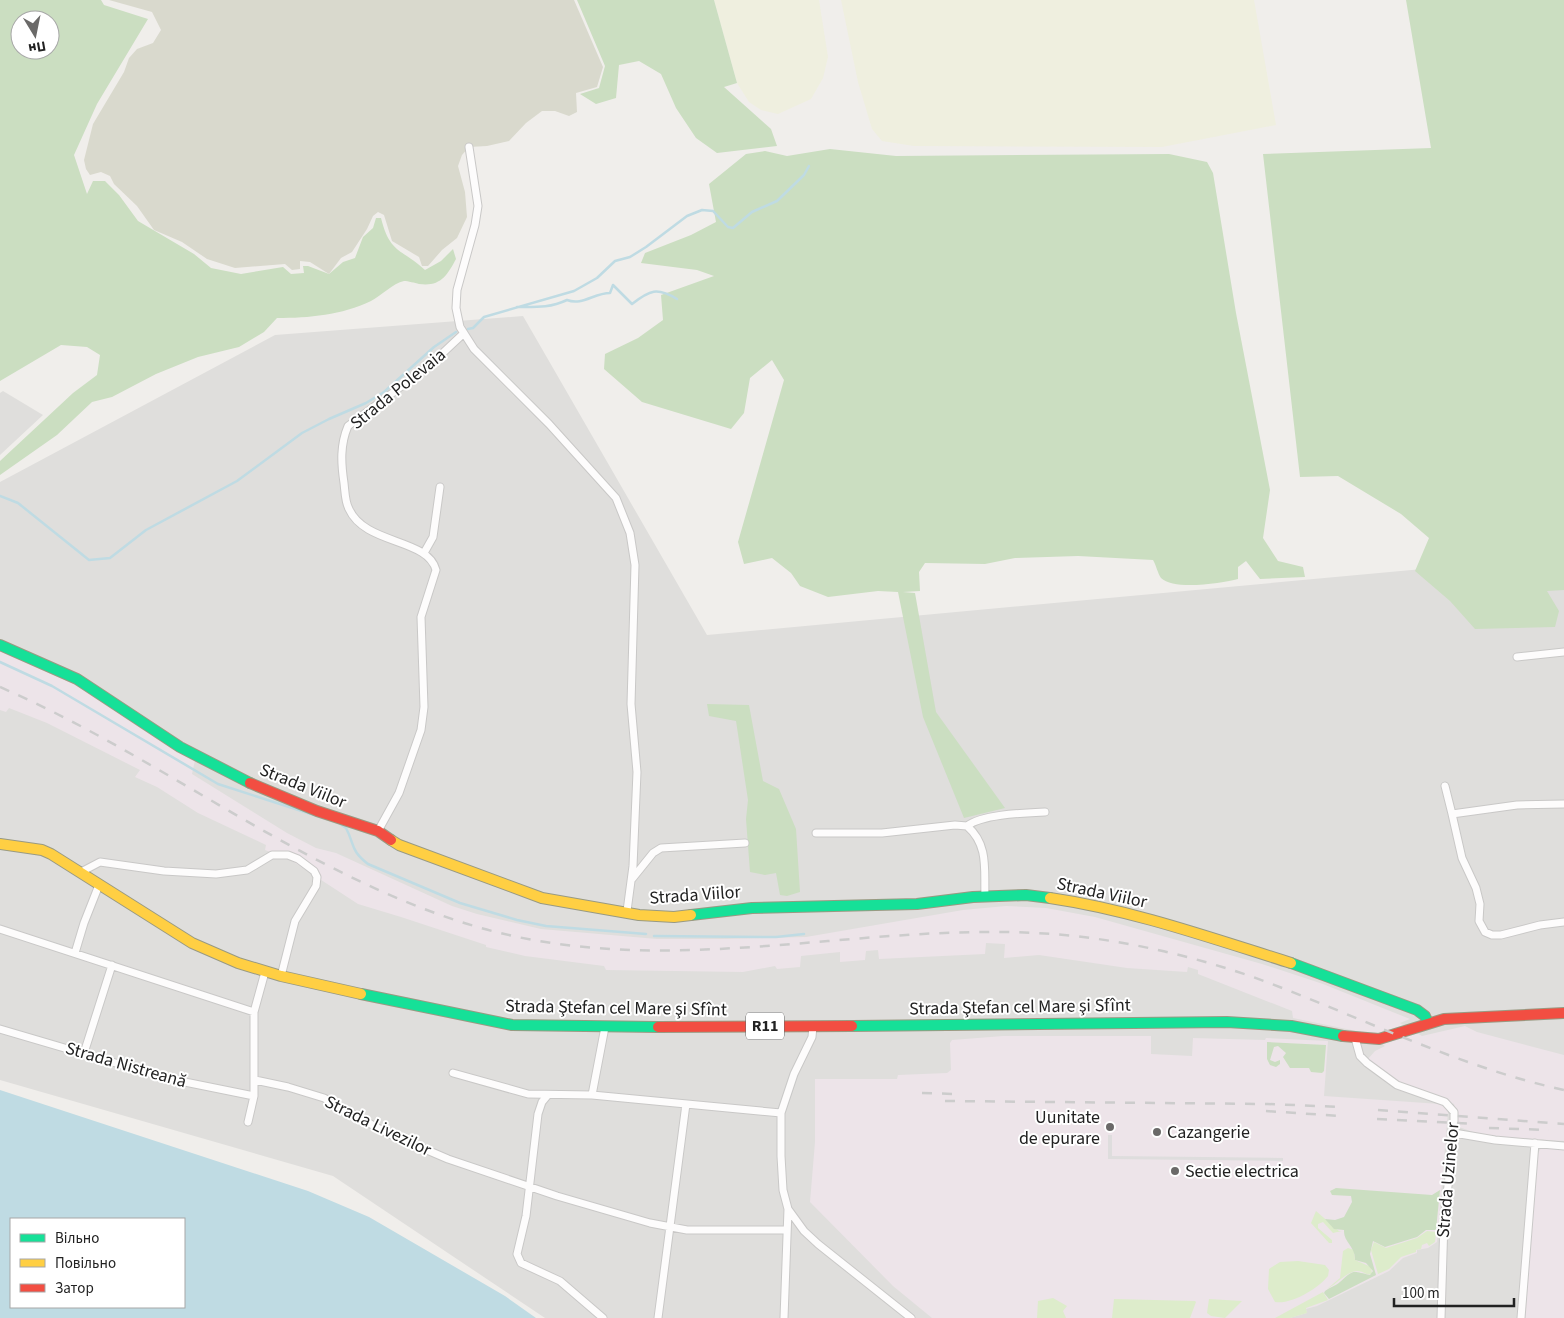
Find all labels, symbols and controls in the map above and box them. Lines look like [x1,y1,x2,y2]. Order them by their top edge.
north arrow [10,10,60,60]
text: Пн [27,35,47,58]
street label: Strada Polevaia [345,343,451,435]
street label: Strada Viilor [256,757,351,815]
street label: Strada Viilor [1055,871,1150,915]
street label: Strada Viilor [648,879,742,911]
street label: Strada Ştefan cel Mare şi Sfînt [909,993,1131,1021]
street label: Strada Ştefan cel Mare şi Sfînt [505,994,727,1022]
road number: R11 [746,1012,784,1040]
street label: Strada Nistreană [63,1036,189,1094]
street label: Strada Livezilor [320,1089,436,1163]
place label: Uunitate de epurare [1019,1105,1100,1151]
place label: Cazangerie [1167,1120,1250,1145]
street label: Strada Uzinelor [1430,1120,1466,1239]
marker: Uunitate de epurare [1104,1121,1116,1133]
marker: Cazangerie [1151,1126,1163,1138]
place label: Sectie electrica [1185,1159,1299,1184]
marker: Sectie electrica [1169,1165,1181,1177]
legend [10,1218,185,1308]
text: Вільно [55,1228,99,1249]
text: Повільно [55,1253,116,1274]
scale bar [1394,1276,1514,1308]
text: Затор [55,1278,94,1299]
text: 100 m [1402,1283,1440,1304]

